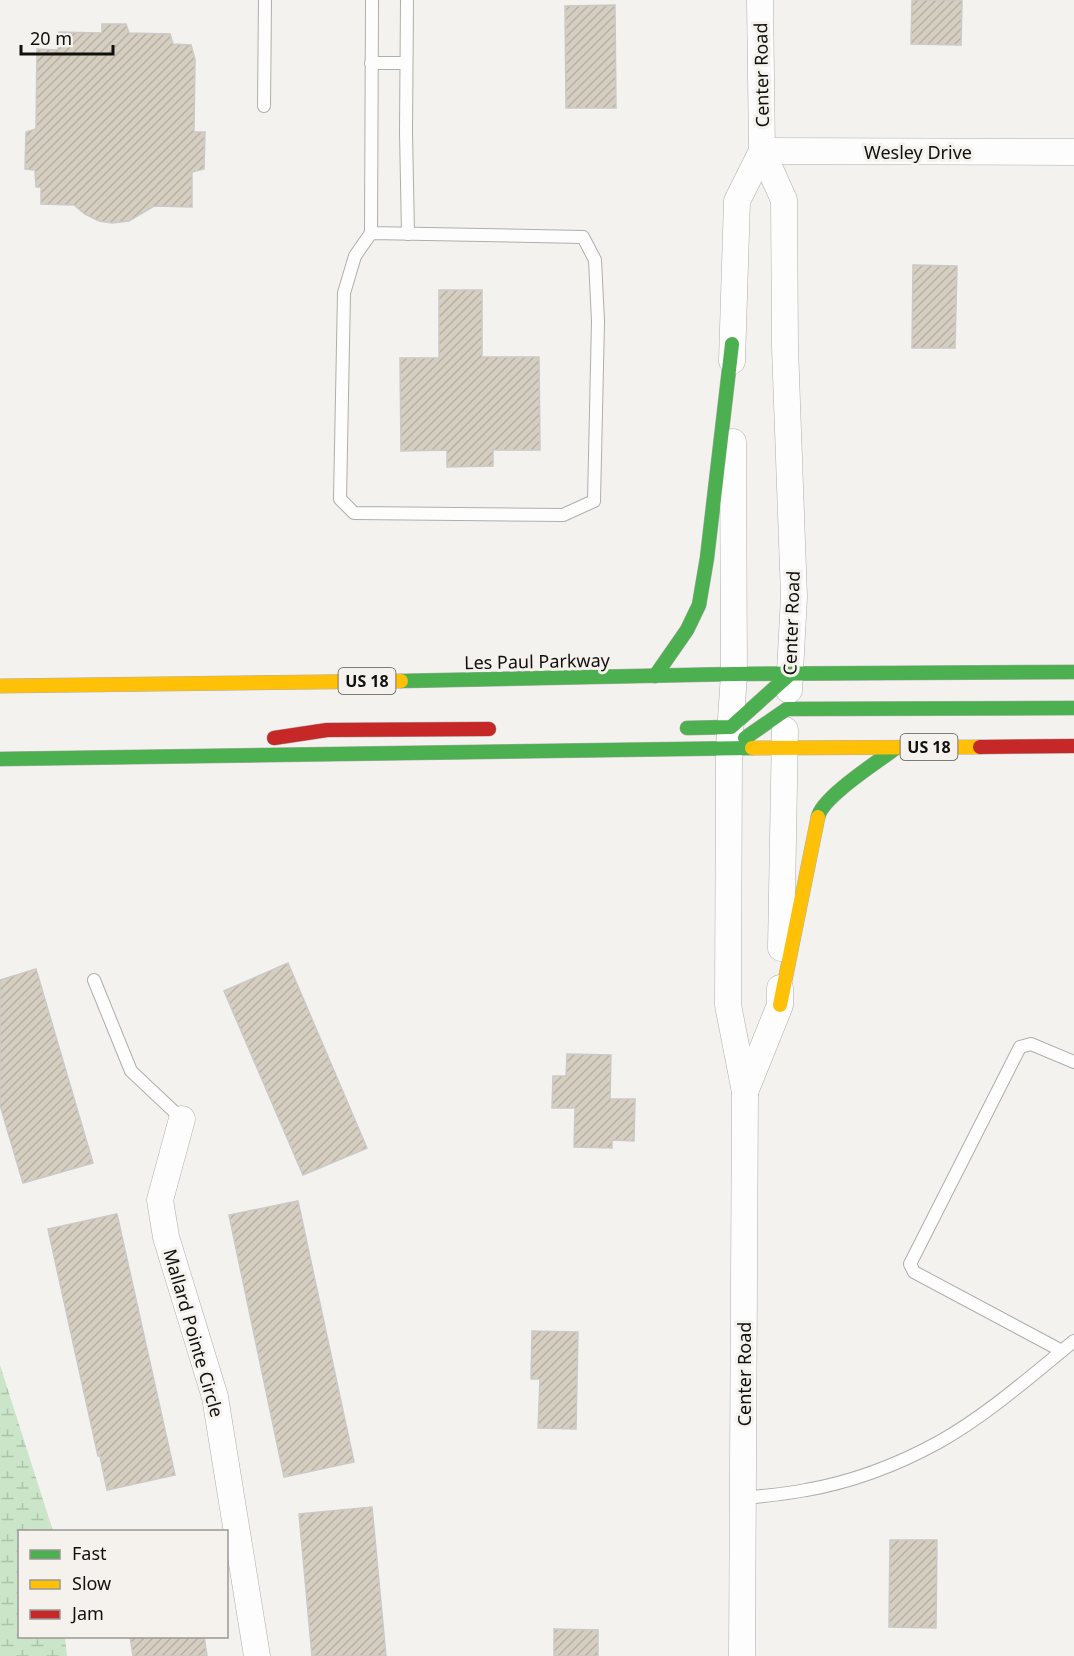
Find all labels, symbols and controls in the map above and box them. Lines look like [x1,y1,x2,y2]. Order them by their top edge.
scale bar [21,18,112,56]
street label: Center Road [748,22,774,128]
text: 20 m [30,26,72,50]
street label: Wesley Drive [864,140,972,164]
street label: Center Road [777,570,805,676]
street label: Les Paul Parkway [464,648,611,674]
road number: US 18 [338,668,395,694]
road number: US 18 [900,734,958,760]
street label: Mallard Pointe Circle [158,1246,230,1420]
street label: Center Road [732,1322,756,1426]
legend [18,1530,228,1638]
text: Fast [72,1541,107,1565]
text: Slow [72,1571,111,1595]
text: Jam [70,1601,104,1625]

